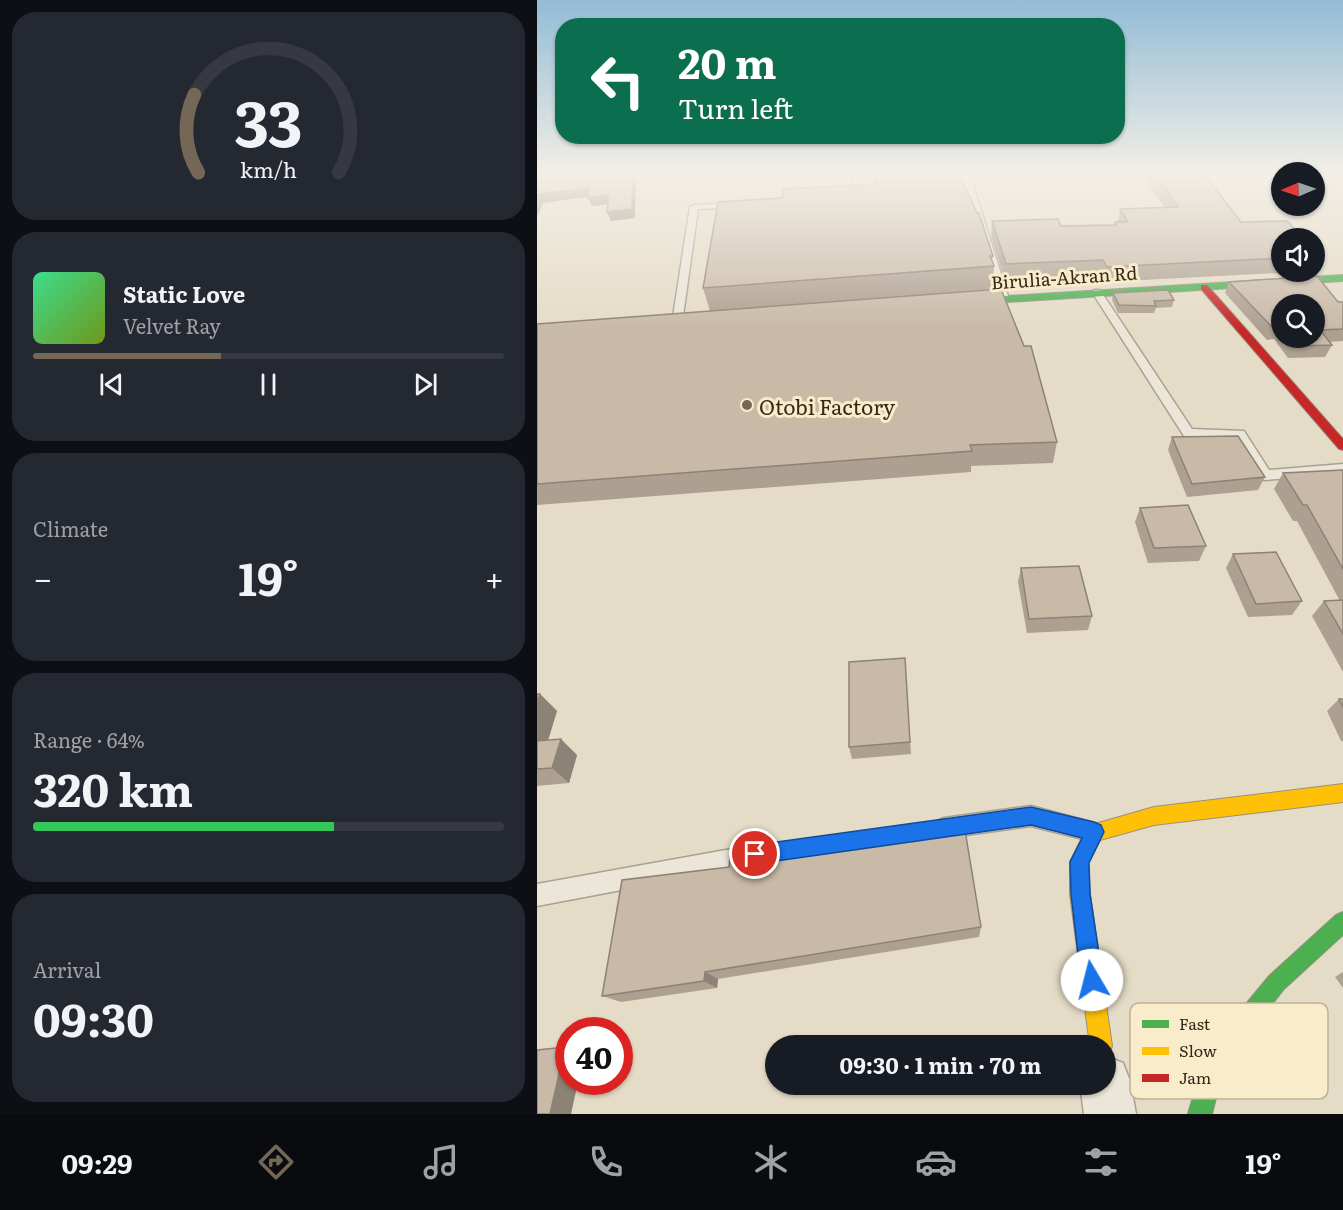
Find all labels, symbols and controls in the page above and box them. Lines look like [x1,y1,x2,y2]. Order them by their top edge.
text: 20 m [678,30,777,92]
icon: left [579,42,657,120]
text: 33 [234,74,303,166]
text: Turn left [678,87,793,127]
text: km/h [240,154,297,186]
north arrow [1271,162,1325,216]
map controls [1271,162,1325,348]
button: sound [1271,228,1325,282]
street label: Birulia-Akran Rd [990,258,1138,296]
text: Static Love [123,277,245,310]
button: search [1271,294,1325,348]
text: Velvet Ray [123,310,221,340]
icon: previous [95,368,128,401]
icon: pause [252,368,285,401]
icon: next [409,368,442,401]
place label: Otobi Factory [759,390,896,421]
marker: Otobi Factory [740,398,754,412]
text: Climate [33,513,108,543]
text: 19° [238,543,299,610]
text: − [33,552,52,601]
text: + [485,552,504,601]
text: Range · 64% [33,724,145,754]
text: 320 km [33,754,193,821]
pin [729,828,780,879]
icon: arrive [738,837,771,870]
position arrow [1060,948,1124,1012]
text: Arrival [33,954,101,984]
text: 09:30 [33,984,154,1051]
legend [1130,1003,1328,1099]
text: Fast [1179,1011,1211,1035]
speed limit sign: 40 [555,1017,633,1095]
text: Slow [1179,1038,1217,1062]
text: 09:30 · 1 min · 70 m [840,1048,1041,1081]
text: Jam [1179,1065,1212,1089]
icon: directions [255,1141,297,1183]
icon: music [420,1141,462,1183]
icon: phone [585,1141,627,1183]
icon: climate [750,1141,792,1183]
icon: car [915,1141,957,1183]
icon: filters [1080,1141,1122,1183]
text: 09:29 [61,1142,132,1182]
text: 19° [1245,1142,1281,1182]

